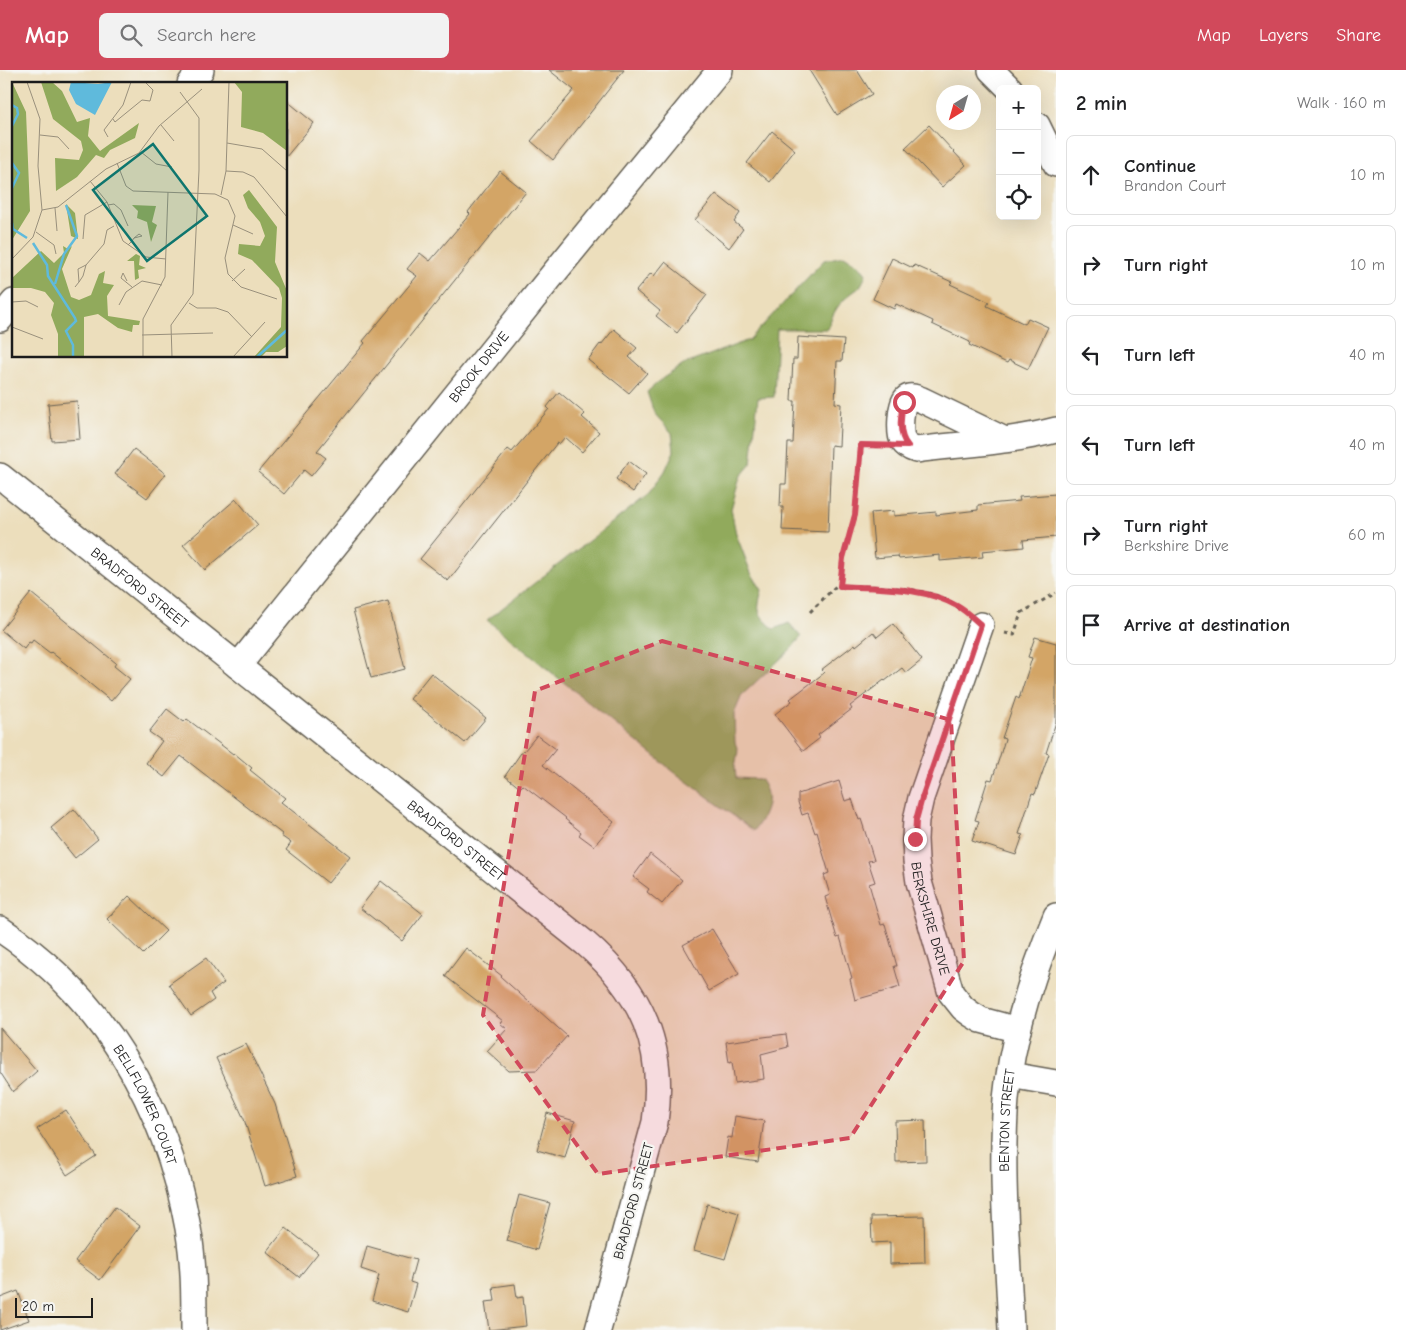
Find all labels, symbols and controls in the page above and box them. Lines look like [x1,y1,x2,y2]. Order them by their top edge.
search box [99,13,449,58]
text: Map [25,21,69,49]
icon: search [117,21,145,49]
text: Search here [157,24,256,46]
text: Map [1197,25,1231,46]
text: Layers [1259,25,1308,46]
text: Share [1336,25,1381,46]
inset map [12,82,288,358]
north arrow [936,85,981,130]
map controls [996,85,1041,220]
button: + [996,85,1041,130]
text: 2 min [1076,91,1127,115]
text: Walk · 160 m [1297,94,1386,112]
button: − [996,130,1041,175]
text: Continue [1124,155,1196,177]
icon: ahead [1077,161,1105,189]
text: 10 m [1350,166,1385,184]
button: locate [996,175,1041,220]
text: Brandon Court [1124,177,1226,195]
icon: right [1077,251,1105,279]
text: Turn right [1124,254,1208,276]
text: 10 m [1350,256,1385,274]
street label: BROOK DRIVE [445,328,513,406]
icon: left [1077,341,1105,369]
text: Turn left [1124,344,1195,366]
text: 40 m [1349,346,1385,364]
route start [893,391,916,414]
icon: left [1077,431,1105,459]
text: Turn left [1124,434,1195,456]
text: 40 m [1349,436,1385,454]
text: Turn right [1124,515,1208,537]
icon: right [1077,521,1105,549]
text: 60 m [1348,526,1385,544]
text: Berkshire Drive [1124,537,1229,555]
street label: BRADFORD STREET [87,544,192,633]
icon: arrive [1077,611,1105,639]
text: Arrive at destination [1124,614,1290,636]
street label: BRADFORD STREET [404,797,509,885]
route end [904,828,927,851]
street label: BERKSHIRE DRIVE [907,861,953,977]
street label: BELLFLOWER COURT [109,1042,180,1168]
street label: BENTON STREET [996,1067,1019,1172]
street label: BRADFORD STREET [610,1140,657,1261]
scale bar [15,1295,92,1318]
text: 20 m [22,1298,54,1315]

